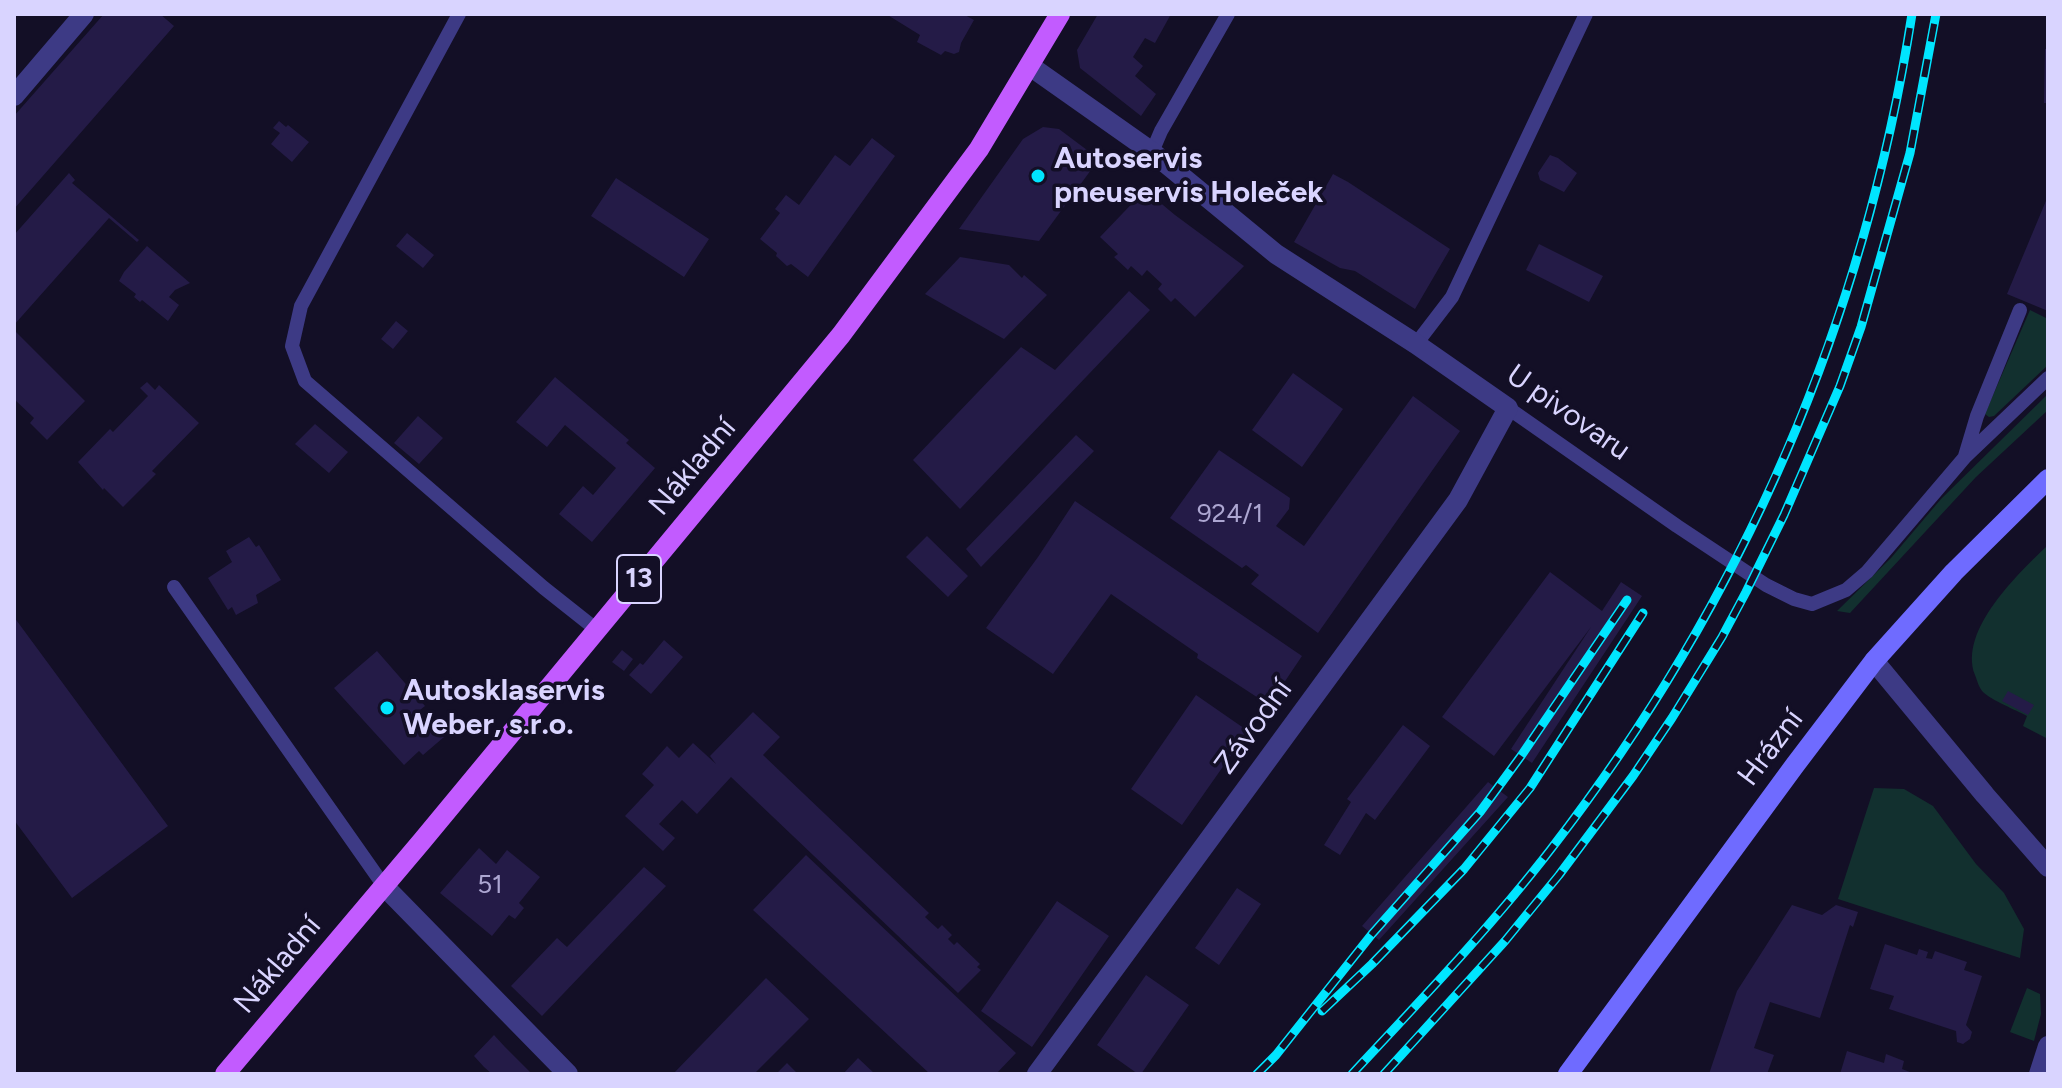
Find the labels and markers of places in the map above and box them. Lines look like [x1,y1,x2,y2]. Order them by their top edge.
place label: Autoservis pneuservis Holeček [1054,141,1323,212]
marker: Autoservis pneuservis Holeček [1029,167,1047,185]
place label: Autosklaservis Weber, s.r.o. [403,673,605,744]
marker: Autosklaservis Weber, s.r.o. [378,699,396,717]

